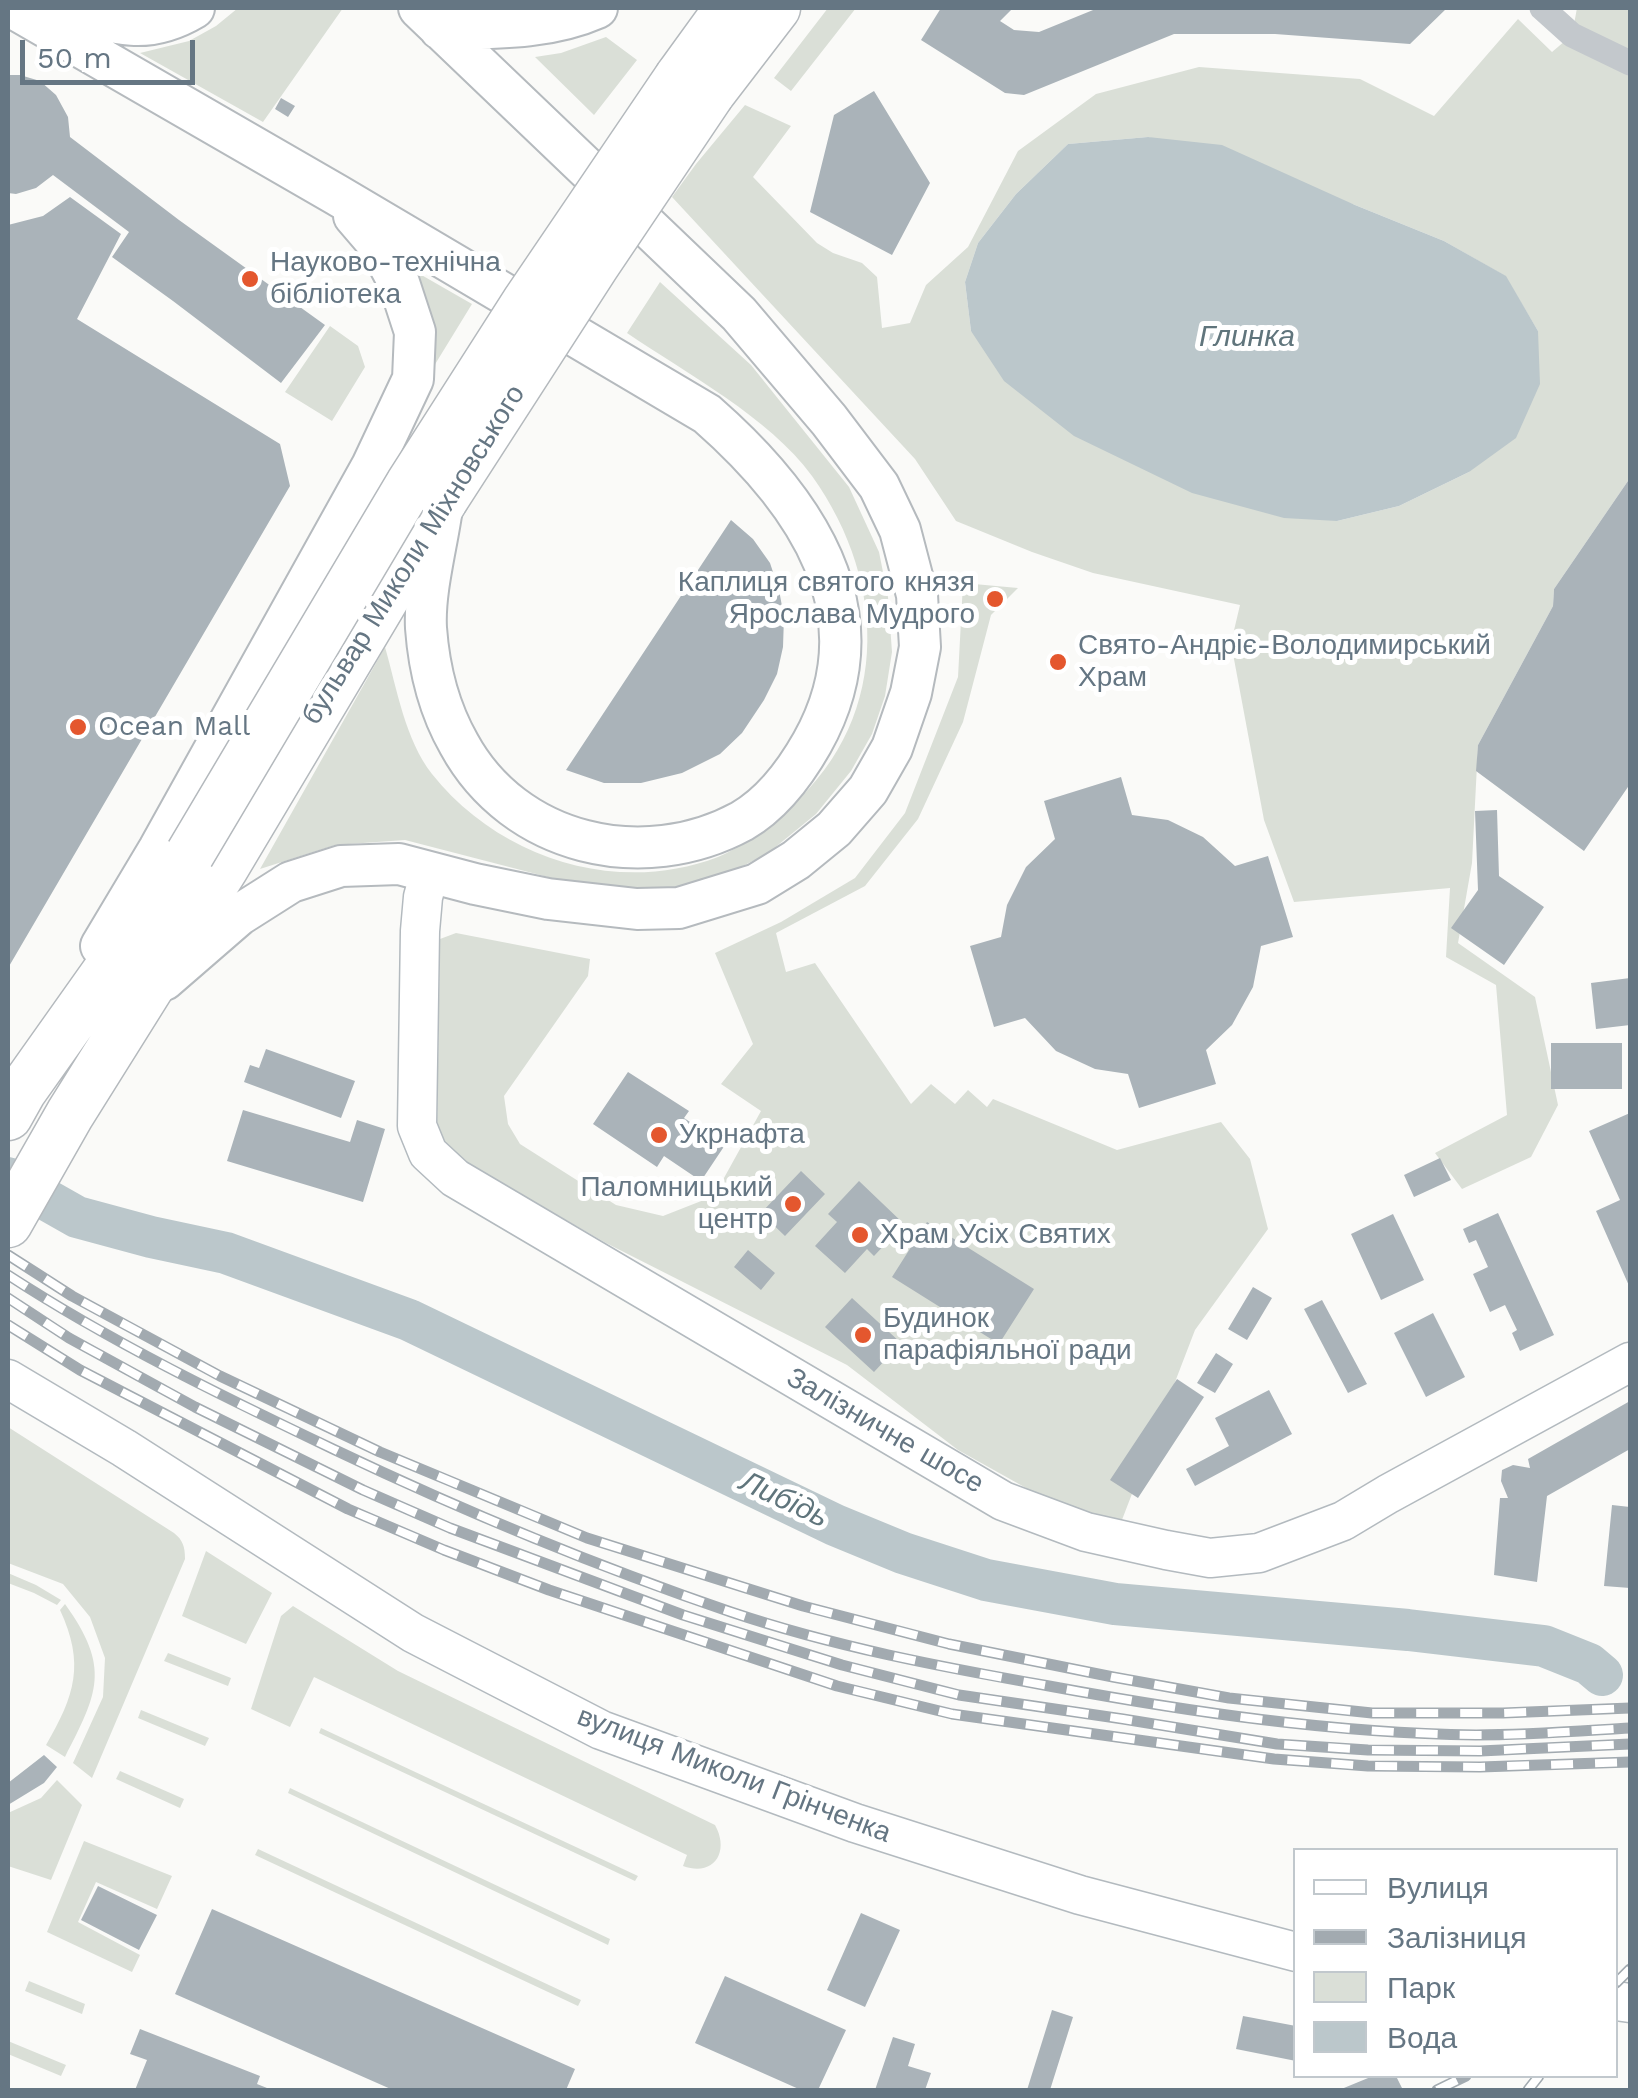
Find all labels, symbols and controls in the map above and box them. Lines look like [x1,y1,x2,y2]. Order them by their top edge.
scale bar [25,20,200,82]
text: 50 m [37,40,112,75]
place label: Науково-технічна бібліотека [270,246,501,312]
marker: Науково-технічна бібліотека [239,268,261,290]
water label: Глинка [1199,319,1295,355]
street label: бульвар Миколи Міхновського [295,379,533,731]
place label: Каплиця святого князя Ярослава Мудрого [678,566,975,632]
marker: Каплиця святого князя Ярослава Мудрого [984,588,1006,610]
place label: Свято-Андріє-Володимирський Храм [1078,629,1491,695]
marker: Свято-Андріє-Володимирський Храм [1047,651,1069,673]
place label: Ocean Mall [98,710,250,744]
marker: Ocean Mall [67,716,89,738]
place label: Укрнафта [679,1118,805,1152]
marker: Укрнафта [648,1124,670,1146]
place label: Паломницький центр [581,1171,773,1237]
marker: Паломницький центр [782,1193,804,1215]
place label: Храм Усіх Святих [880,1218,1111,1252]
marker: Храм Усіх Святих [849,1224,871,1246]
place label: Будинок парафіяльної ради [883,1302,1132,1368]
marker: Будинок парафіяльної ради [852,1324,874,1346]
street label: Залізничне шосе [781,1361,989,1501]
water label: Либідь [734,1464,834,1536]
street label: вулиця Миколи Грінченка [572,1700,896,1850]
legend [1293,1848,1618,2078]
text: Вулиця [1387,1870,1489,1905]
text: Залізниця [1387,1920,1526,1955]
text: Парк [1387,1970,1455,2005]
text: Вода [1387,2020,1457,2055]

